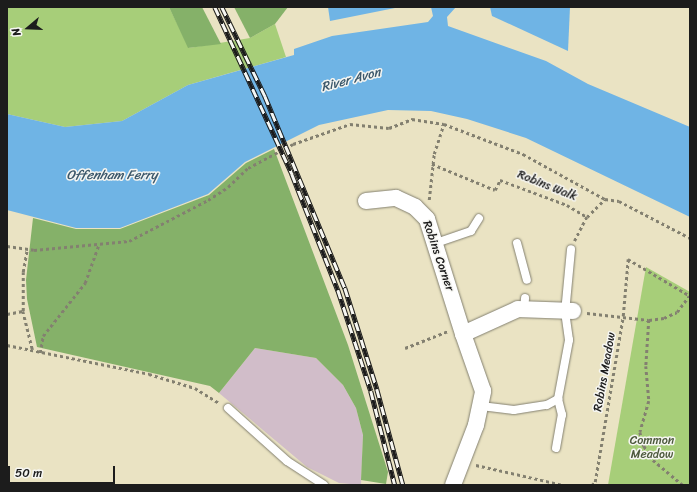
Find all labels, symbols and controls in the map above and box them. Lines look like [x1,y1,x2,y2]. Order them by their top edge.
north arrow [8,8,48,48]
text: N [6,25,26,39]
water label: River Avon [319,65,383,95]
water label: Offenham Ferry [66,167,158,183]
street label: Robins Walk [515,168,579,204]
street label: Robins Corner [419,219,457,293]
street label: Robins Meadow [591,331,619,413]
park label: Common Meadow [630,434,674,462]
scale bar [10,458,117,484]
text: 50 m [15,462,42,484]

